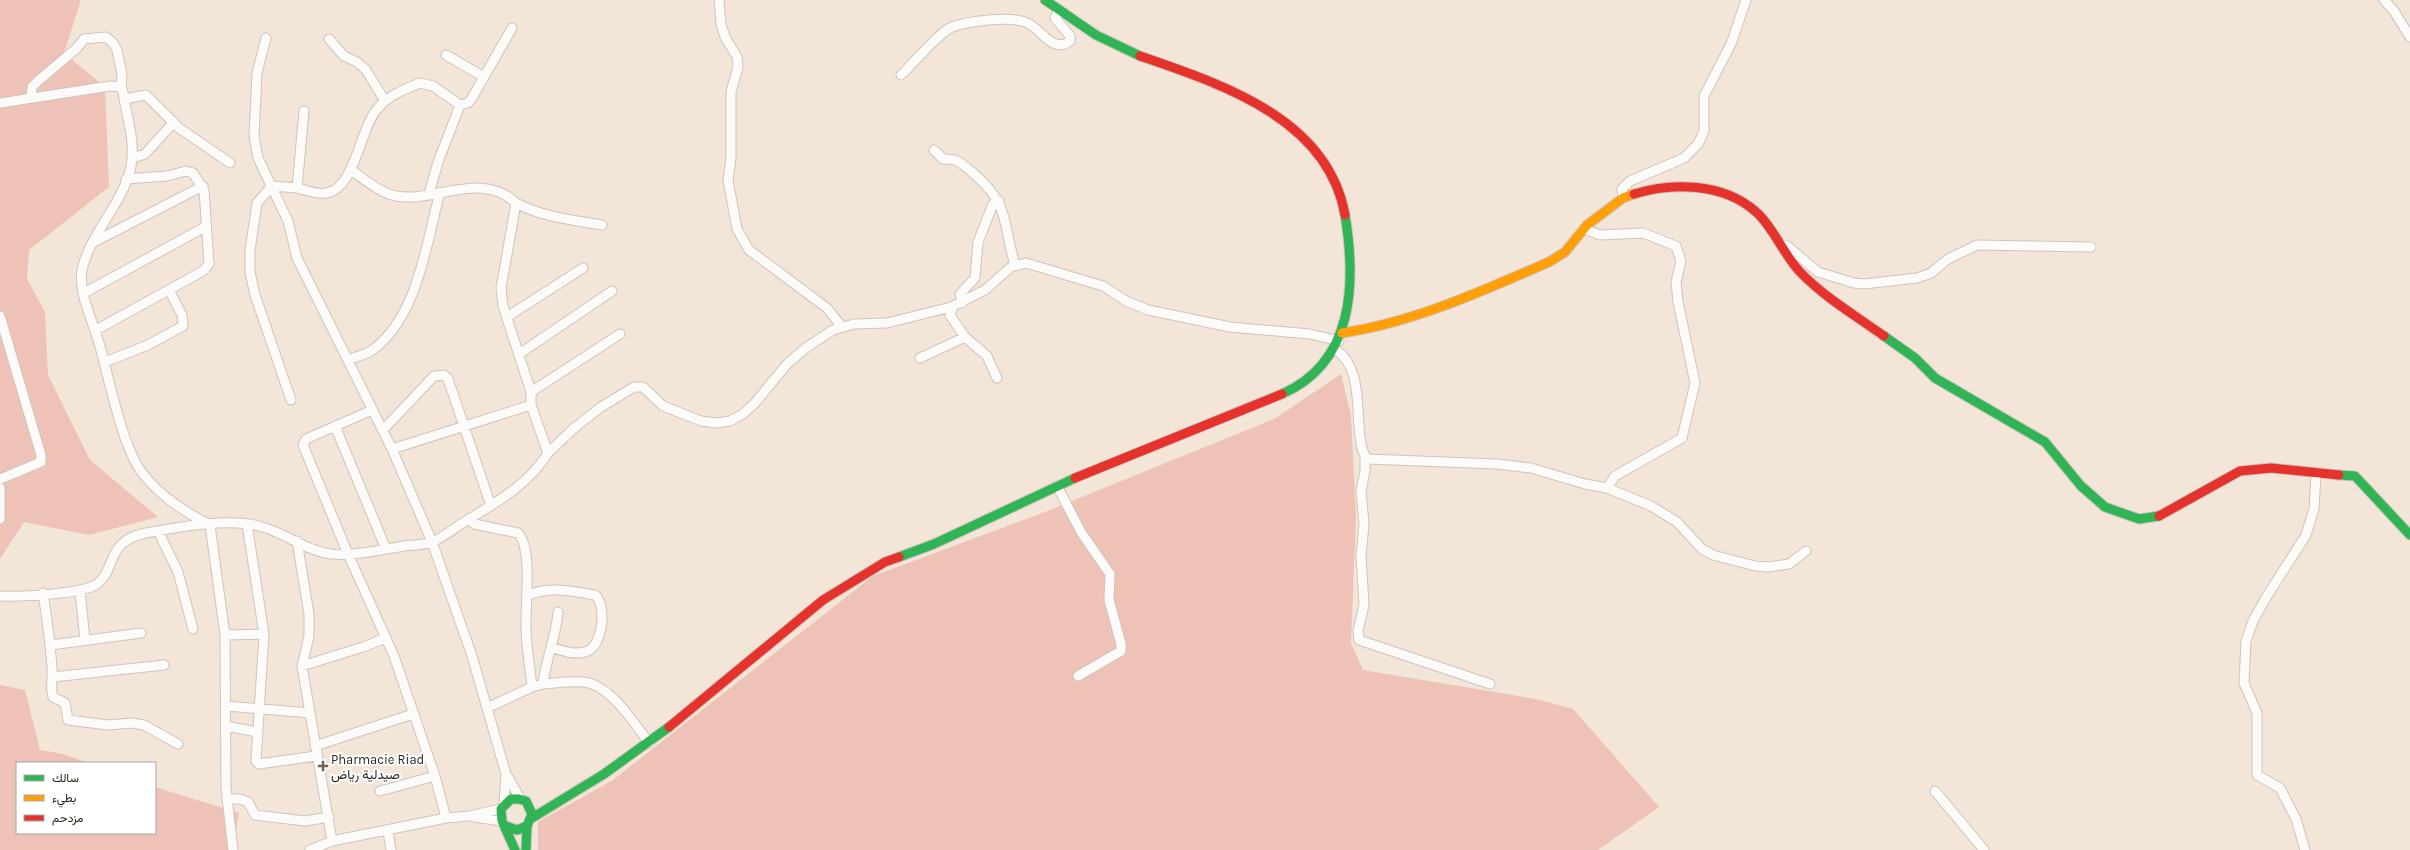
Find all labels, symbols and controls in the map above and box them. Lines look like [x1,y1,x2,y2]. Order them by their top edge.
place label: Pharmacie Riad صيدلية رياض [331,752,424,783]
marker: Pharmacie Riad صيدلية رياض [318,761,328,771]
legend [16,762,156,834]
text: سالك [52,771,79,785]
text: بطيء [52,791,76,808]
text: مزدحم [52,811,83,826]

